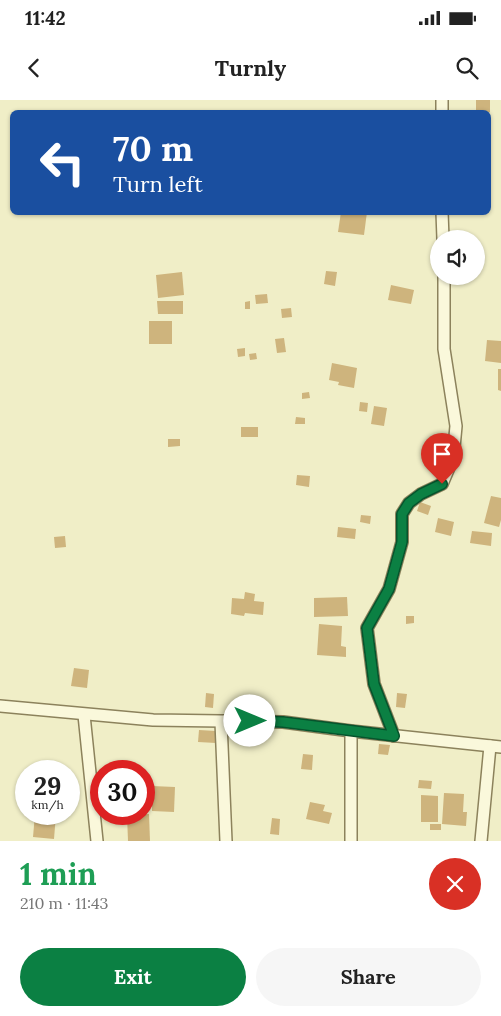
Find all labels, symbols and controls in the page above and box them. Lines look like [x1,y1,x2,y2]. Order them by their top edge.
text: 11:42 [25,6,66,30]
icon: back [20,54,48,82]
text: Turnly [215,54,286,82]
icon: search [453,54,481,82]
text: 70 m [113,126,193,171]
icon: left [30,130,95,195]
text: Turn left [113,170,203,198]
map controls [430,230,485,285]
button: sound [430,230,485,285]
pin [421,433,463,484]
icon: arrive [428,440,456,468]
position arrow [223,694,275,746]
speed limit sign: 30 [90,760,155,825]
text: 29 [34,770,61,802]
text: km/h [31,797,64,812]
text: 1 min [20,855,97,893]
button: close [429,858,481,910]
text: 210 m · 11:43 [20,893,109,913]
button: Exit [20,948,246,1006]
button: Share [256,948,481,1006]

